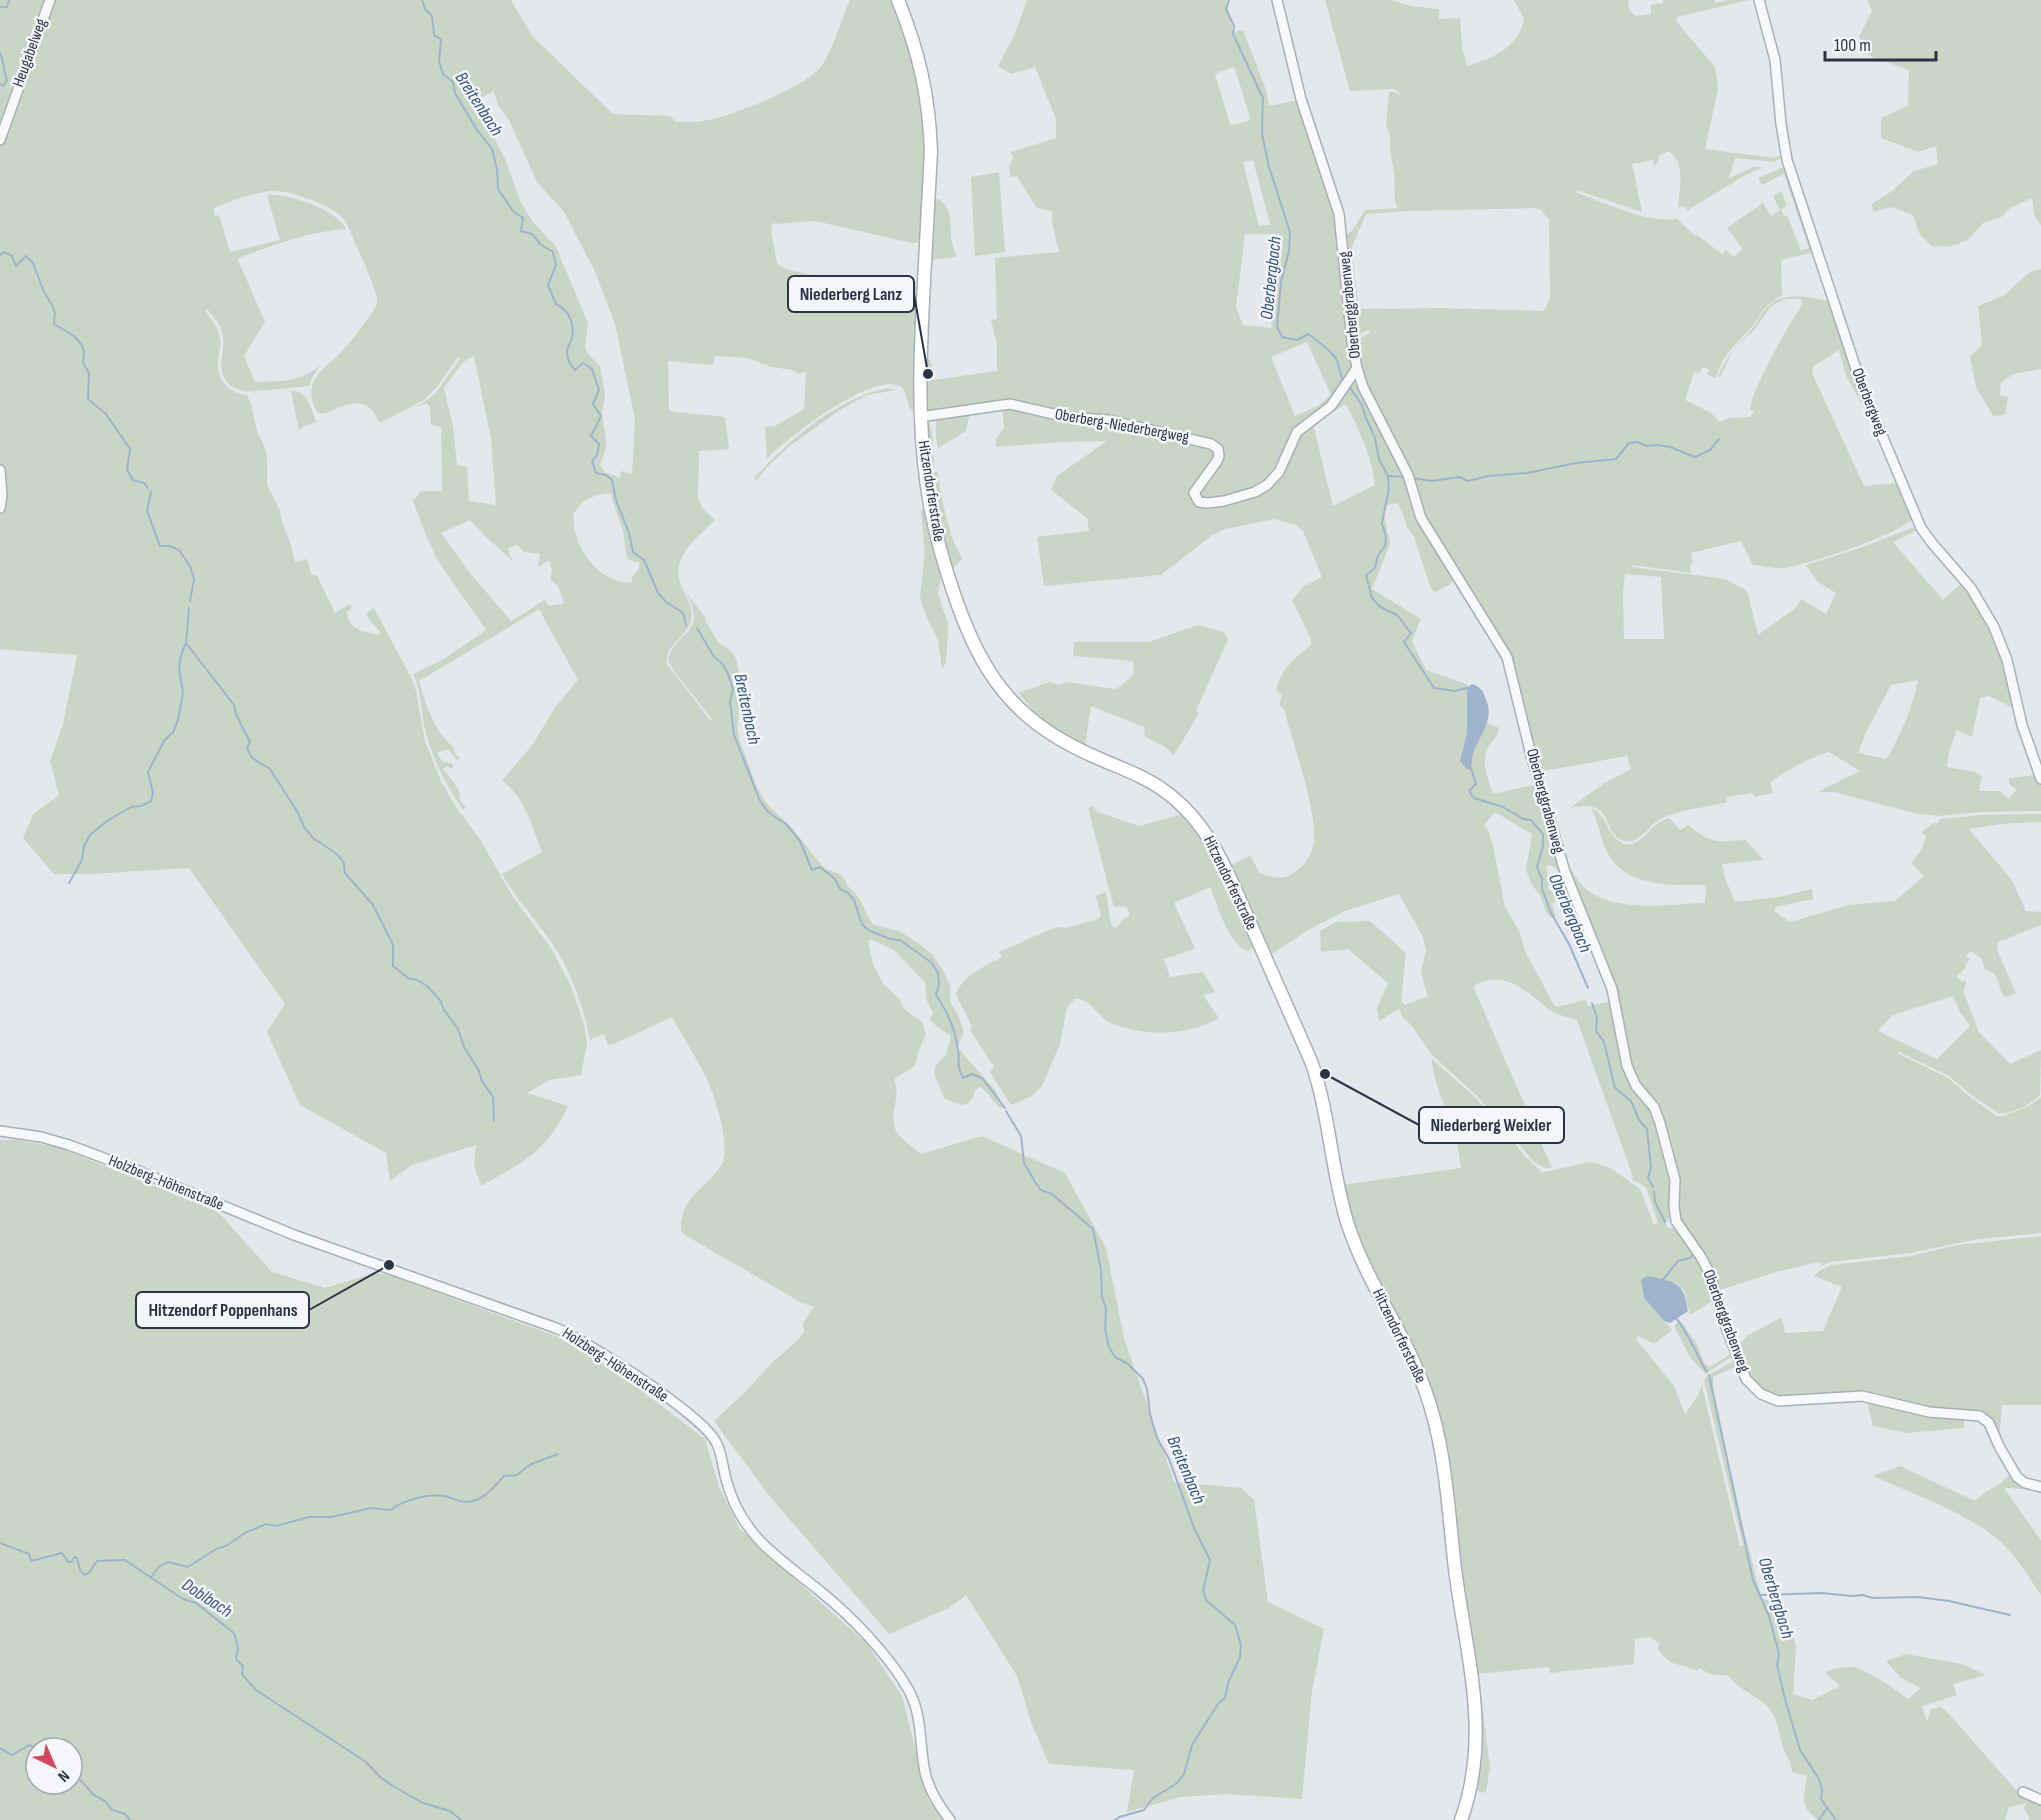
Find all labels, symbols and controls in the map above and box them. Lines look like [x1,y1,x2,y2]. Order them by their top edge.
street label: Heugabelweg [9,16,51,90]
scale bar [1825,24,1936,62]
text: 100 m [1834,35,1871,56]
water label: Breitenbach [451,68,508,140]
water label: Oberbergbach [1256,235,1286,321]
street label: Oberberggrabenweg [1335,250,1365,360]
callout: Niederberg Lanz [788,276,914,312]
text: Niederberg Lanz [800,284,902,305]
street label: Oberbergweg [1847,366,1891,438]
street label: Oberberg-Niederbergweg [1053,405,1191,447]
street label: Hitzendorferstraße [914,439,948,543]
water label: Breitenbach [729,672,765,747]
street label: Oberberggrabenweg [1522,747,1568,855]
street label: Hitzendorferstraße [1199,833,1261,933]
water label: Oberbergbach [1544,870,1596,956]
callout: Niederberg Weixler [1419,1107,1564,1143]
text: Niederberg Weixler [1430,1115,1552,1136]
street label: Holzberg-Höhenstraße [106,1151,226,1215]
street label: Oberberggrabenweg [1699,1267,1753,1375]
street label: Hitzendorferstraße [1368,1286,1430,1386]
callout: Hitzendorf Poppenhans [136,1292,309,1328]
text: Hitzendorf Poppenhans [148,1300,298,1321]
street label: Holzberg-Höhenstraße [558,1324,672,1406]
water label: Breitenbach [1162,1433,1210,1508]
water label: Oberbergbach [1754,1555,1798,1641]
water label: Doblbach [178,1574,236,1622]
north arrow [24,1736,84,1796]
text: N [54,1766,73,1786]

